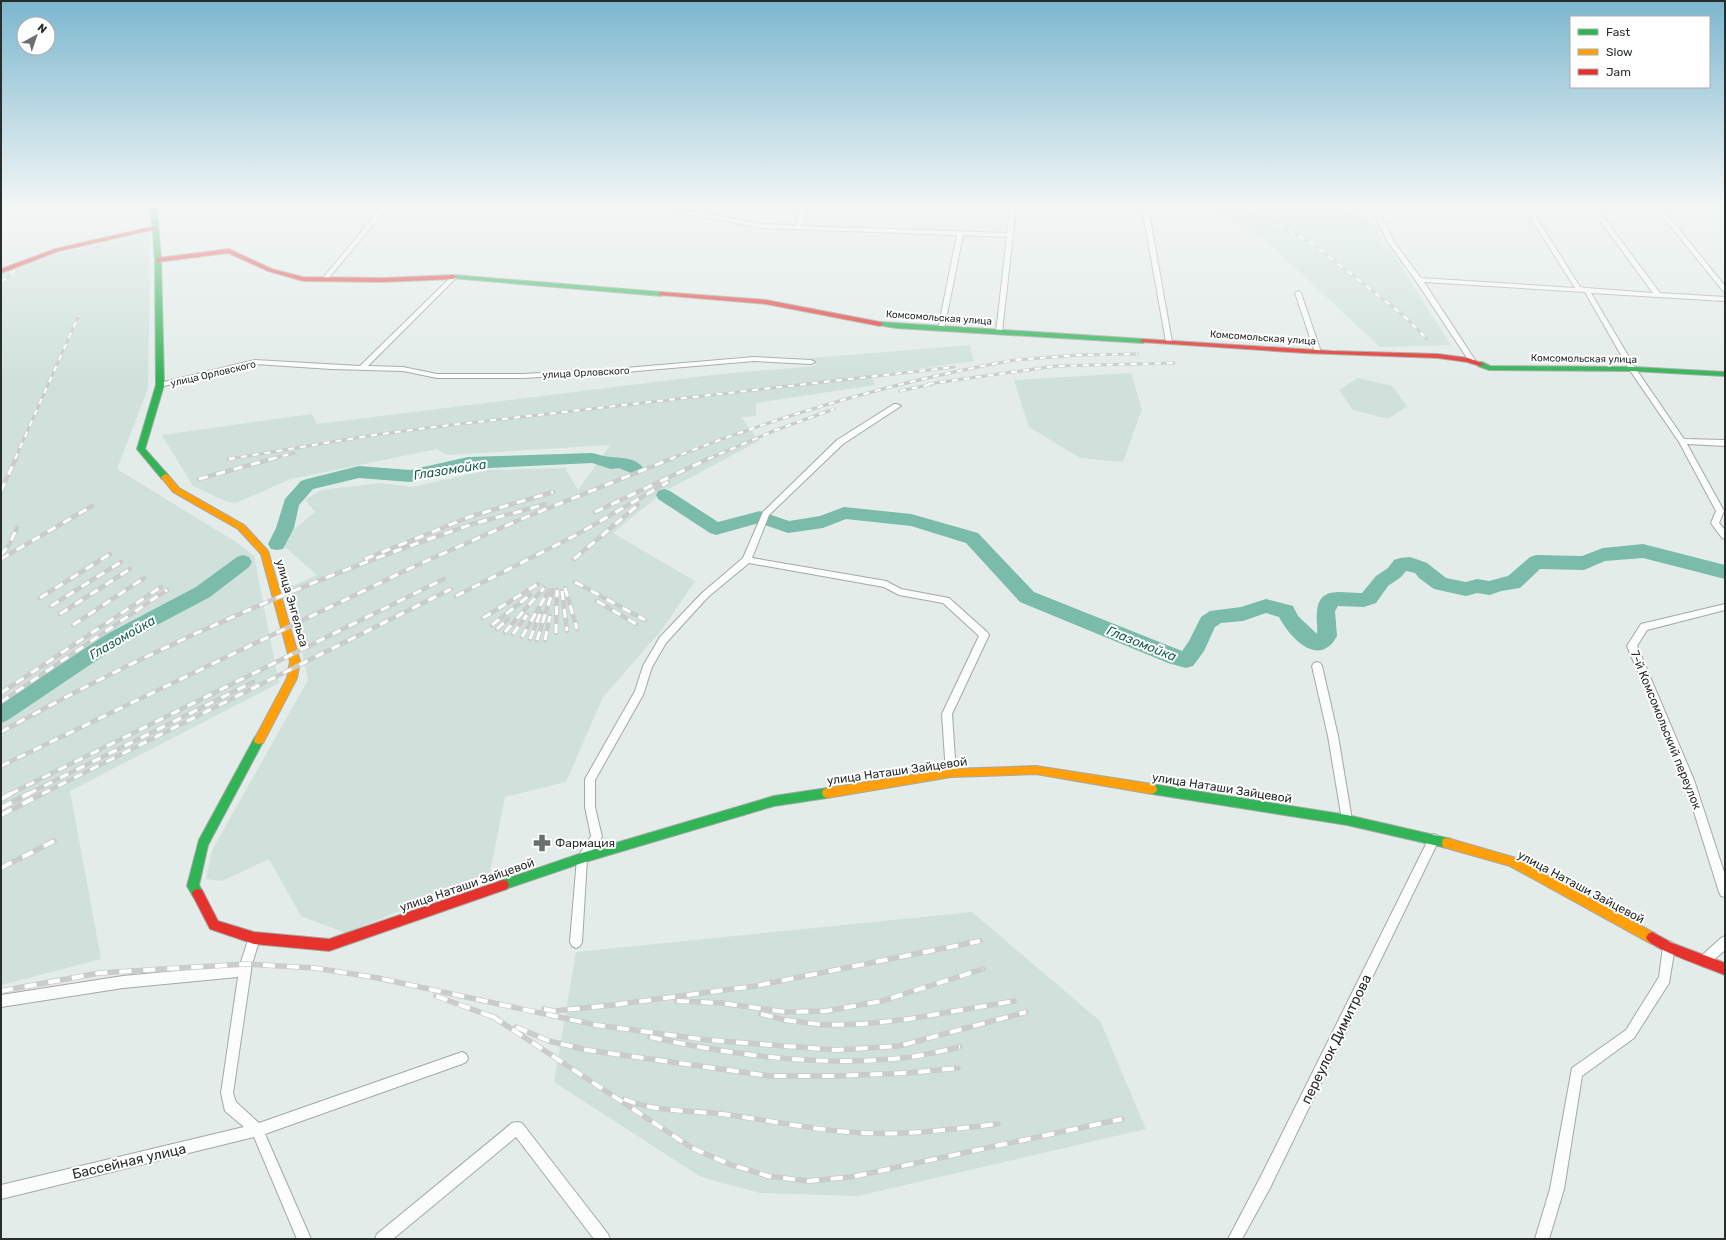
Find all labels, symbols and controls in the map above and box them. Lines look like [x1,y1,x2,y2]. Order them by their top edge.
north arrow [16,16,56,56]
legend [1570,16,1710,88]
text: N [35,21,49,36]
text: Fast [1606,25,1630,39]
text: Slow [1606,45,1633,59]
text: Jam [1606,65,1631,79]
street label: Комсомольская улица [886,308,992,328]
street label: Комсомольская улица [1210,328,1316,348]
street label: Комсомольская улица [1531,352,1637,366]
street label: улица Орловского [169,358,257,390]
street label: улица Орловского [542,365,630,381]
water label: Глазомойка [413,456,488,483]
street label: улица Энгельса [273,558,311,648]
water label: Глазомойка [87,612,158,662]
water label: Глазомойка [1105,623,1179,664]
street label: 7-й Комсомольский переулок [1628,648,1705,812]
street label: улица Наташи Зайцевой [826,754,968,788]
street label: улица Наташи Зайцевой [1151,770,1293,806]
pharmacy icon: Фармация [532,833,552,853]
place label: Фармация [555,836,615,850]
street label: улица Наташи Зайцевой [1515,848,1647,926]
street label: улица Наташи Зайцевой [398,855,536,915]
street label: переулок Димитрова [1298,972,1375,1107]
street label: Бассейная улица [71,1140,188,1183]

